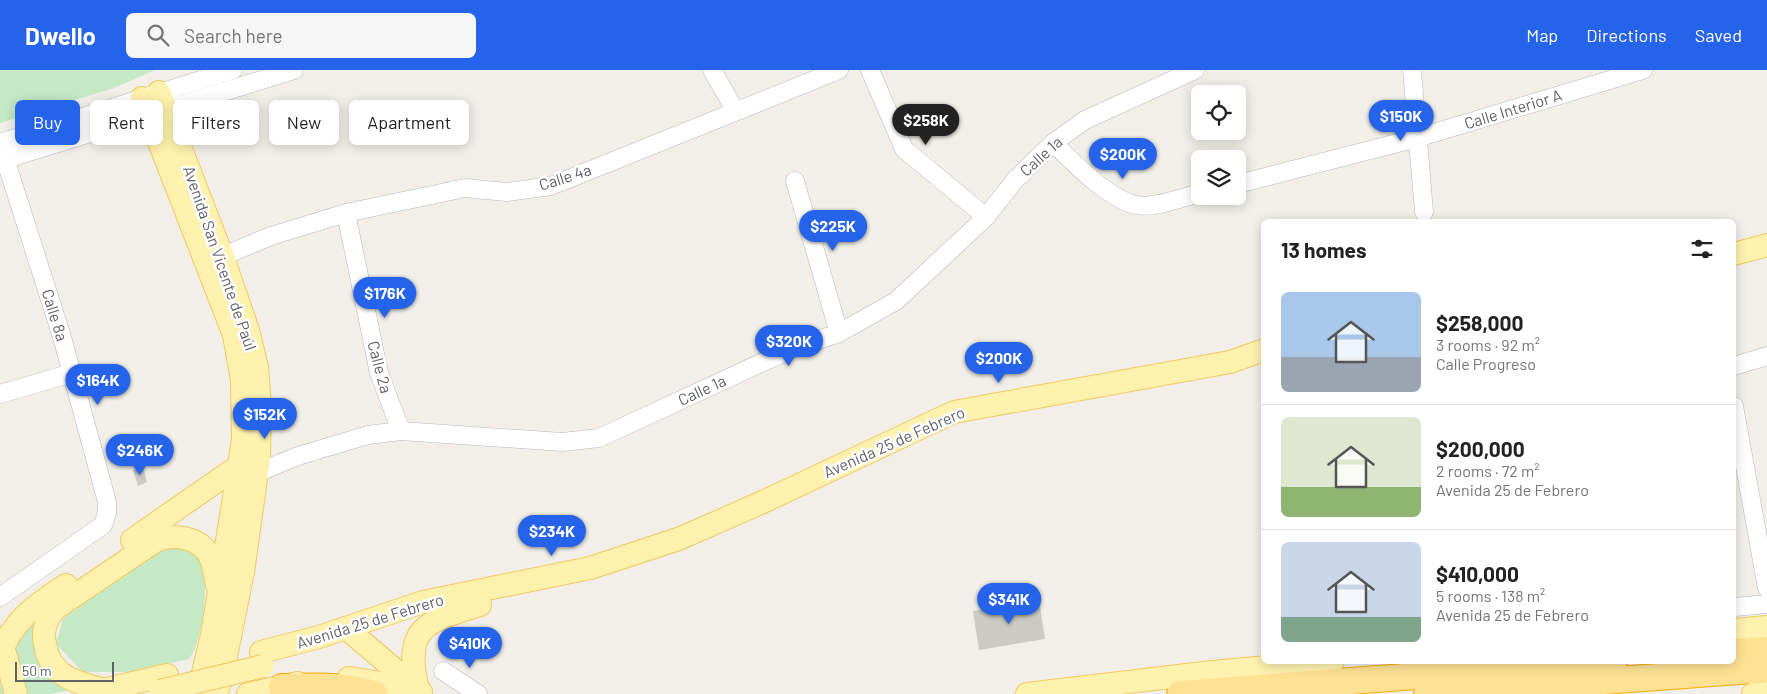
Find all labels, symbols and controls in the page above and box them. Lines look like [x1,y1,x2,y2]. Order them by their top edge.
search box [126,13,476,58]
text: Dwello [25,21,96,50]
icon: search [144,21,172,49]
text: Search here [184,24,283,47]
text: Map [1526,24,1558,46]
text: Directions [1586,24,1667,46]
text: Saved [1695,24,1742,46]
map controls [1191,85,1246,205]
button: locate [1191,85,1246,140]
street label: Calle Interior A [1462,85,1564,132]
chip: Buy [15,100,80,145]
chip: Rent [90,100,163,145]
chip: Filters [173,100,259,145]
chip: New [269,100,339,145]
chip: Apartment [349,100,469,145]
pin: $150K [1366,100,1436,142]
pin: $258K [891,104,961,146]
text: $150K [1380,106,1422,125]
text: $258K [903,110,949,129]
street label: Calle 1a [1015,132,1066,180]
pin: $200K [1088,138,1158,180]
text: $200K [1100,144,1146,163]
button: layers [1191,150,1246,205]
street label: Calle 4a [536,159,593,194]
street label: Avenida San Vicente de Paúl [180,163,261,353]
pin: $225K [798,210,868,252]
text: $225K [810,216,856,235]
icon: filters [1688,235,1716,263]
text: 13 homes [1281,237,1366,262]
pin: $176K [350,276,420,319]
text: $176K [364,283,406,302]
street label: Calle 8a [39,287,72,343]
text: $258,000 [1436,310,1523,335]
icon: home [1321,312,1381,372]
pin: $320K [754,324,824,367]
text: $320K [766,331,812,350]
text: 3 rooms · 92 m² [1436,335,1540,354]
street label: Calle 2a [364,339,397,395]
pin: $200K [964,342,1034,384]
text: $200K [976,348,1022,367]
text: Calle Progreso [1436,354,1536,373]
pin: $164K [63,364,133,406]
text: $164K [76,370,120,389]
street label: Calle 1a [675,370,729,409]
pin: $152K [230,398,300,440]
street label: Avenida 25 de Febrero [820,402,967,481]
text: $152K [244,404,286,423]
pin: $246K [105,434,175,476]
text: $200,000 [1436,436,1525,461]
icon: home [1321,437,1381,497]
text: $246K [117,440,163,459]
text: 2 rooms · 72 m² [1436,461,1539,480]
text: Avenida 25 de Febrero [1436,480,1589,499]
pin: $234K [517,514,587,557]
text: $234K [529,521,575,540]
text: $410,000 [1436,561,1519,586]
icon: home [1321,562,1381,622]
pin: $341K [974,582,1044,625]
text: 5 rooms · 138 m² [1436,586,1545,605]
street label: Avenida 25 de Febrero [294,589,446,652]
text: $341K [988,589,1030,608]
text: Avenida 25 de Febrero [1436,605,1589,624]
pin: $410K [435,626,505,669]
text: $410K [449,633,491,652]
scale bar [15,659,114,682]
text: 50 m [22,662,51,679]

